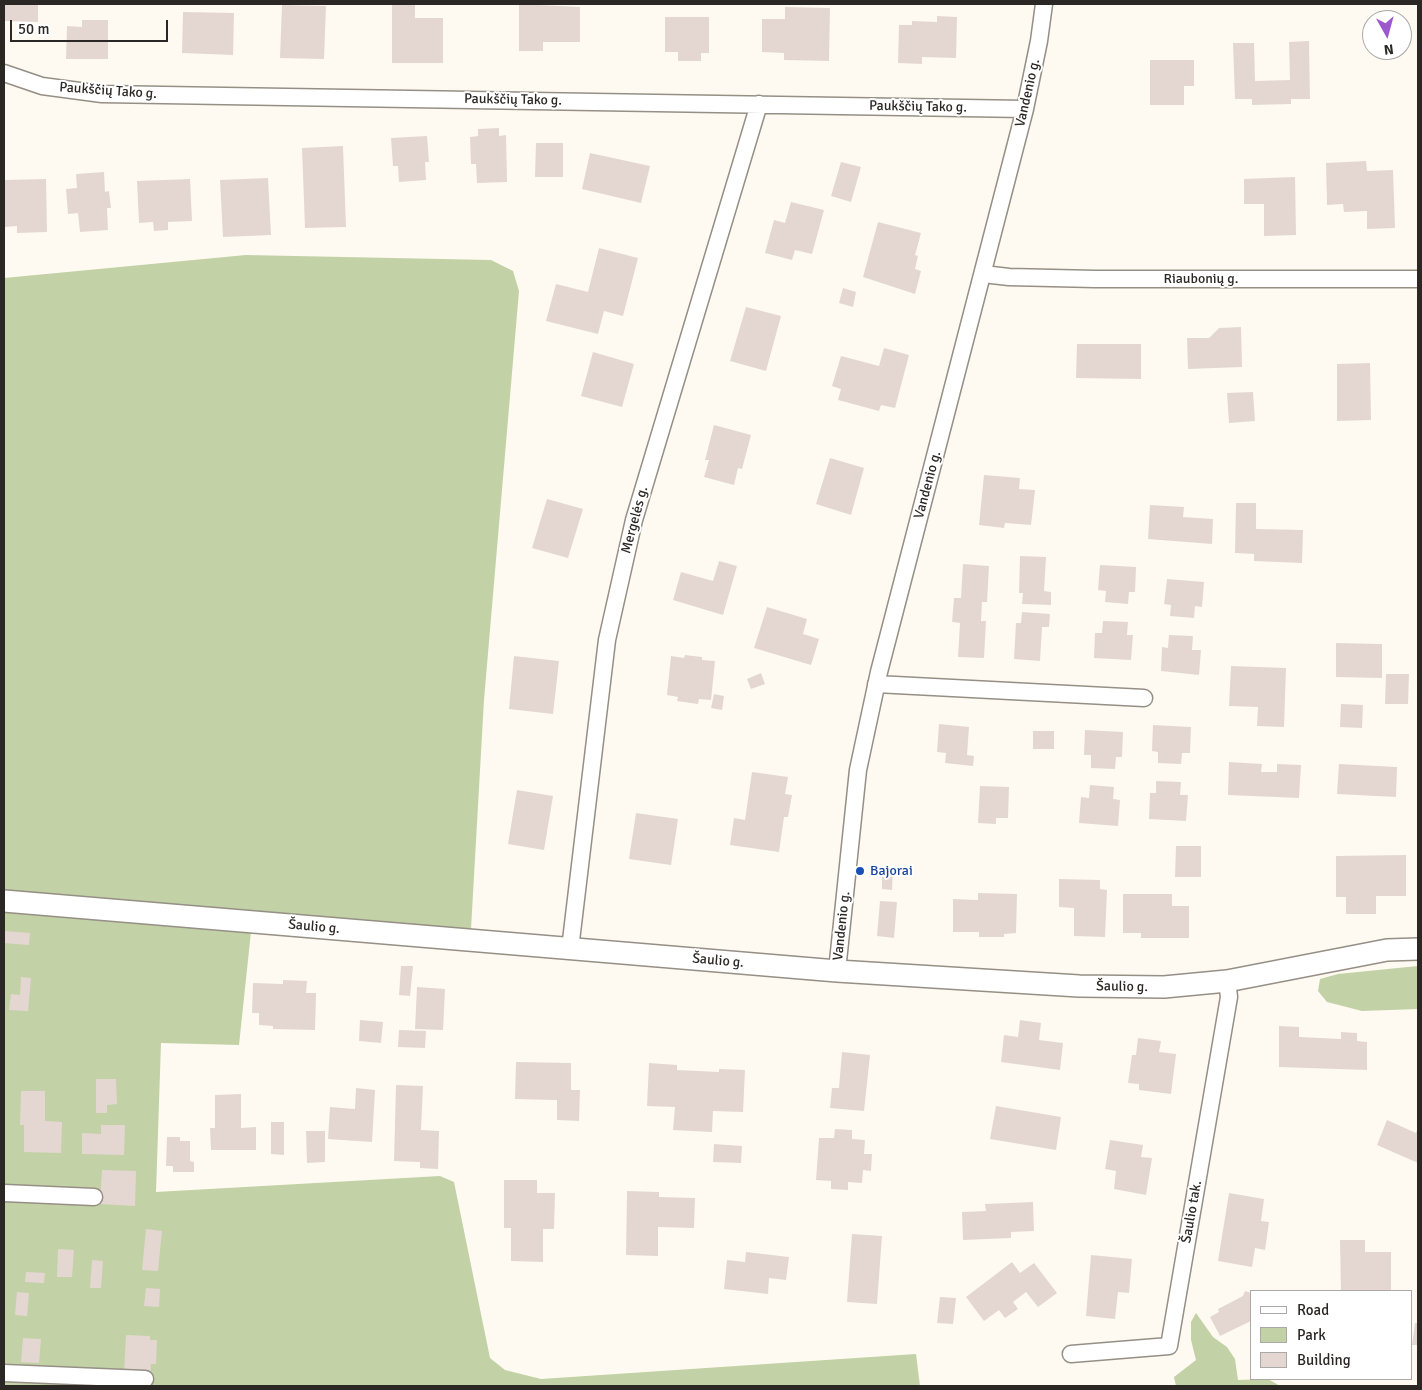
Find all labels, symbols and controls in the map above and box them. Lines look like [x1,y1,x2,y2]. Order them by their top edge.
scale bar [12,10,170,42]
north arrow [1362,10,1412,60]
text: 50 m [18,20,49,38]
text: N [1383,40,1395,58]
street label: Vandenio g. [1012,57,1044,129]
street label: Paukščių Tako g. [59,79,157,103]
street label: Paukščių Tako g. [464,91,562,109]
street label: Paukščių Tako g. [869,98,967,116]
street label: Riaubonių g. [1164,271,1238,287]
street label: Vandenio g. [911,449,945,521]
street label: Mergelės g. [618,485,652,555]
place label: Bajorai [870,863,913,879]
marker: Bajorai [854,865,866,877]
street label: Vandenio g. [830,891,854,961]
street label: Šaulio g. [287,916,341,938]
street label: Šaulio g. [691,950,745,972]
street label: Šaulio g. [1096,978,1148,996]
street label: Šaulio tak. [1178,1179,1206,1245]
legend [1250,1290,1412,1380]
text: Road [1297,1301,1329,1319]
text: Park [1297,1326,1326,1344]
text: Building [1297,1351,1351,1369]

